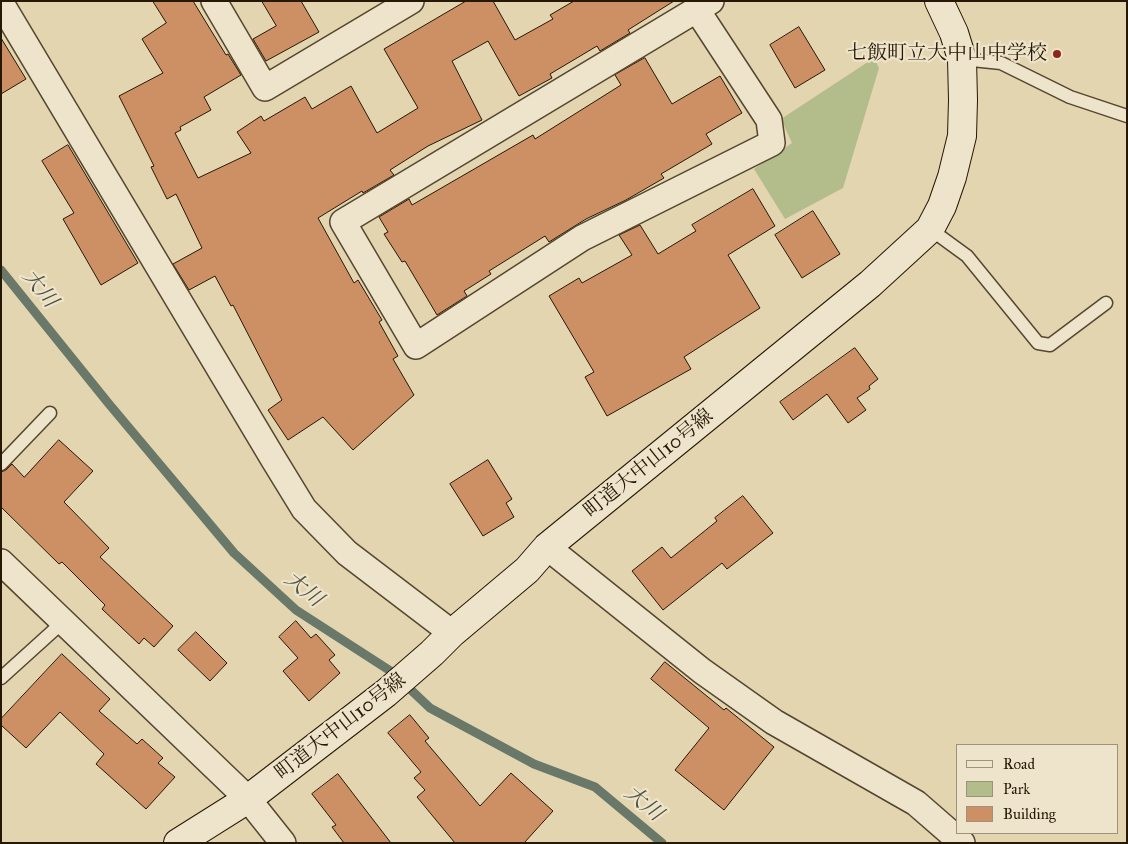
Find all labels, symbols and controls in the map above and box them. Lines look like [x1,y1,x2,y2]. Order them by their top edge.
place label: 七飯町立大中山中学校 [847,42,1047,66]
marker: 七飯町立大中山中学校 [1051,48,1063,60]
water label: 大川 [16,265,62,313]
street label: 町道大中山10号線 [579,405,719,523]
water label: 大川 [279,567,327,613]
street label: 町道大中山10号線 [271,668,411,786]
legend [956,744,1118,834]
text: Road [1003,755,1035,773]
text: Park [1003,780,1030,798]
water label: 大川 [619,781,667,827]
text: Building [1003,805,1056,823]

